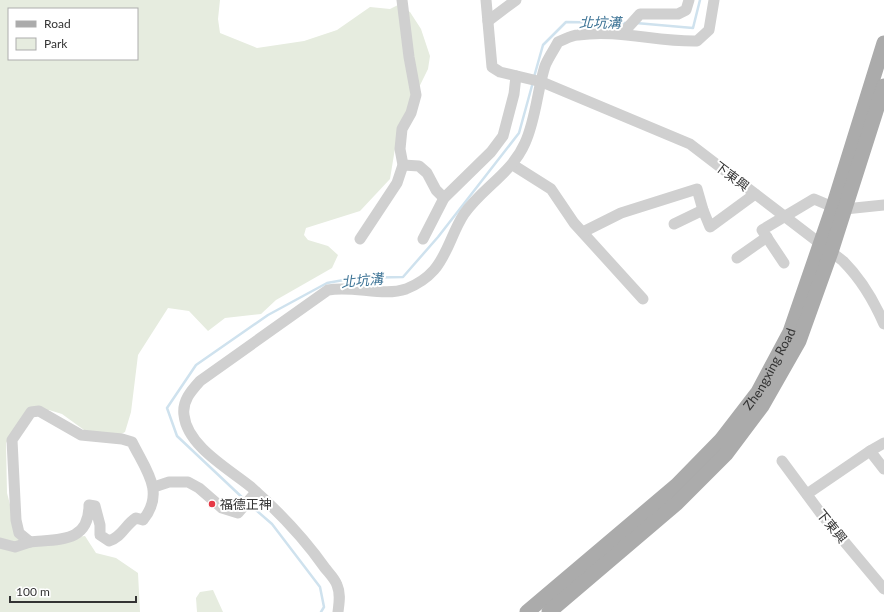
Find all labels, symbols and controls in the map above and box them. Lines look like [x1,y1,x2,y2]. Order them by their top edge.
legend [8,8,138,60]
water label: 北坑溝 [579,13,623,31]
text: Road [44,16,71,31]
text: Park [44,36,68,51]
street label: 下東興 [712,158,752,194]
water label: 北坑溝 [340,270,386,290]
street label: Zhengxing Road [739,326,799,413]
place label: 福德正神 [220,496,272,512]
marker: 福德正神 [207,499,217,509]
street label: 下東興 [814,506,850,546]
scale bar [10,578,136,604]
text: 100 m [16,584,50,599]

